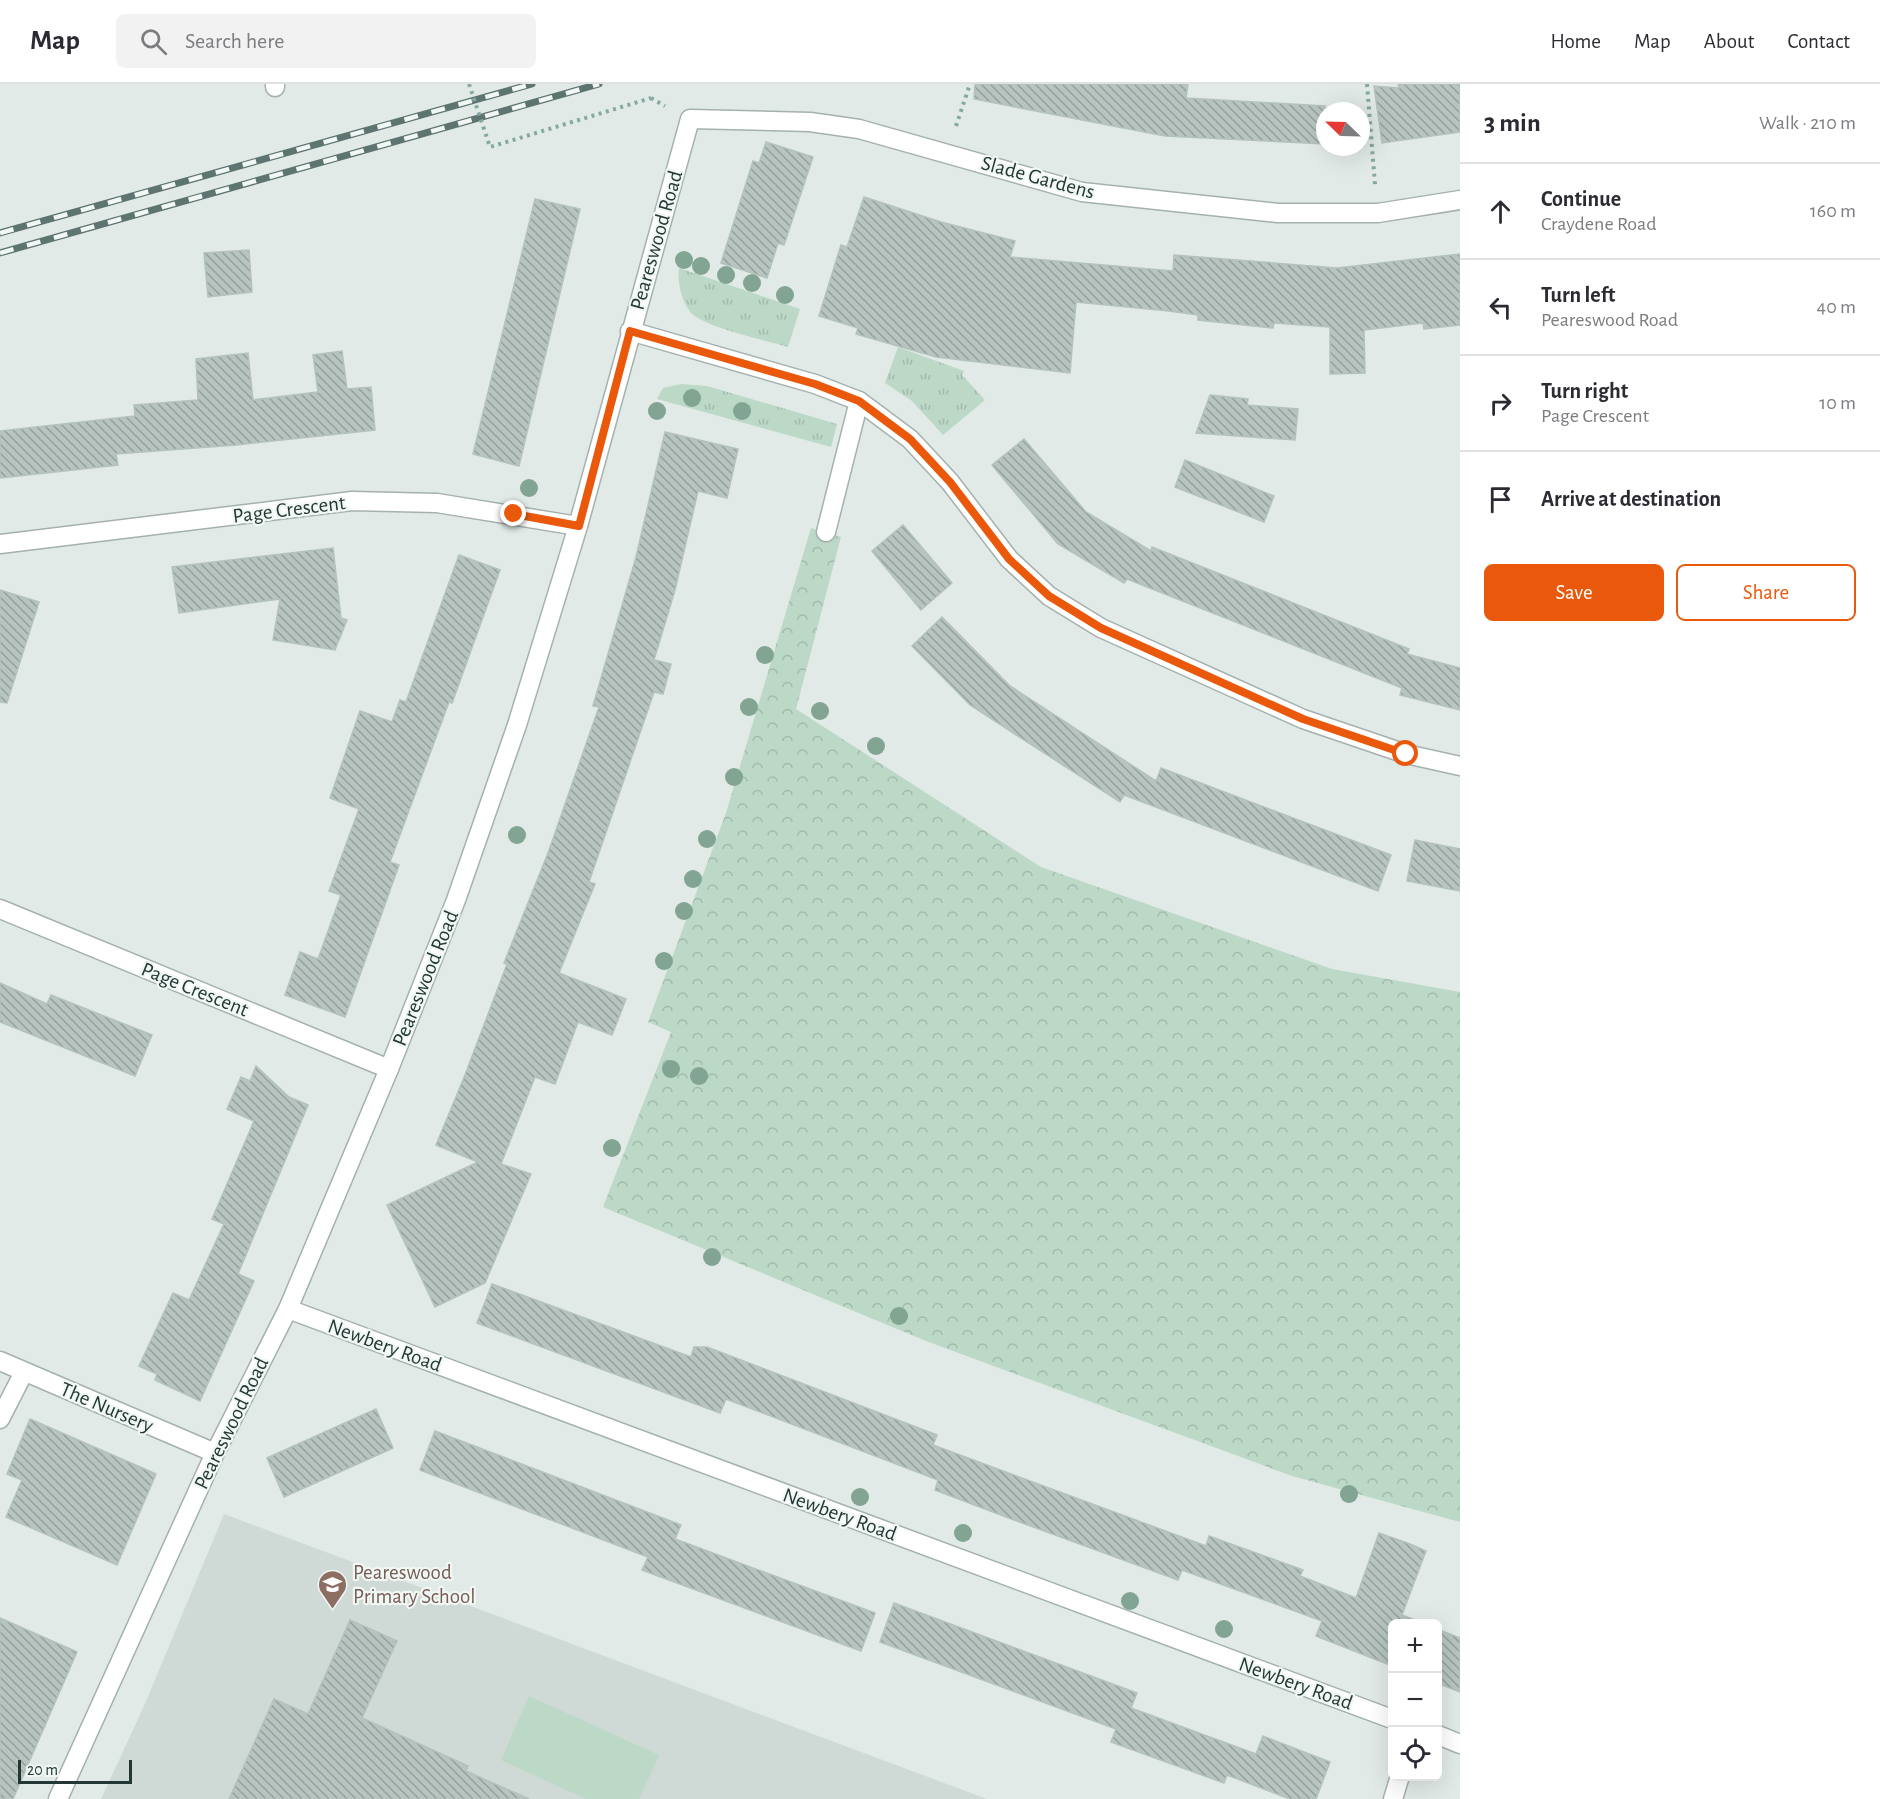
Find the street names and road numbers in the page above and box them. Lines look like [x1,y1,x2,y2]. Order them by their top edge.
street label: Slade Gardens [979,152,1097,203]
street label: Peareswood Road [627,168,686,312]
street label: Page Crescent [231,492,347,527]
street label: Peareswood Road [389,907,462,1049]
street label: Page Crescent [138,958,252,1021]
street label: Newbery Road [325,1315,445,1376]
street label: Peareswood Road [190,1354,273,1493]
street label: The Nursery [57,1378,157,1436]
street label: Newbery Road [780,1484,900,1545]
street label: Newbery Road [1236,1653,1356,1714]

